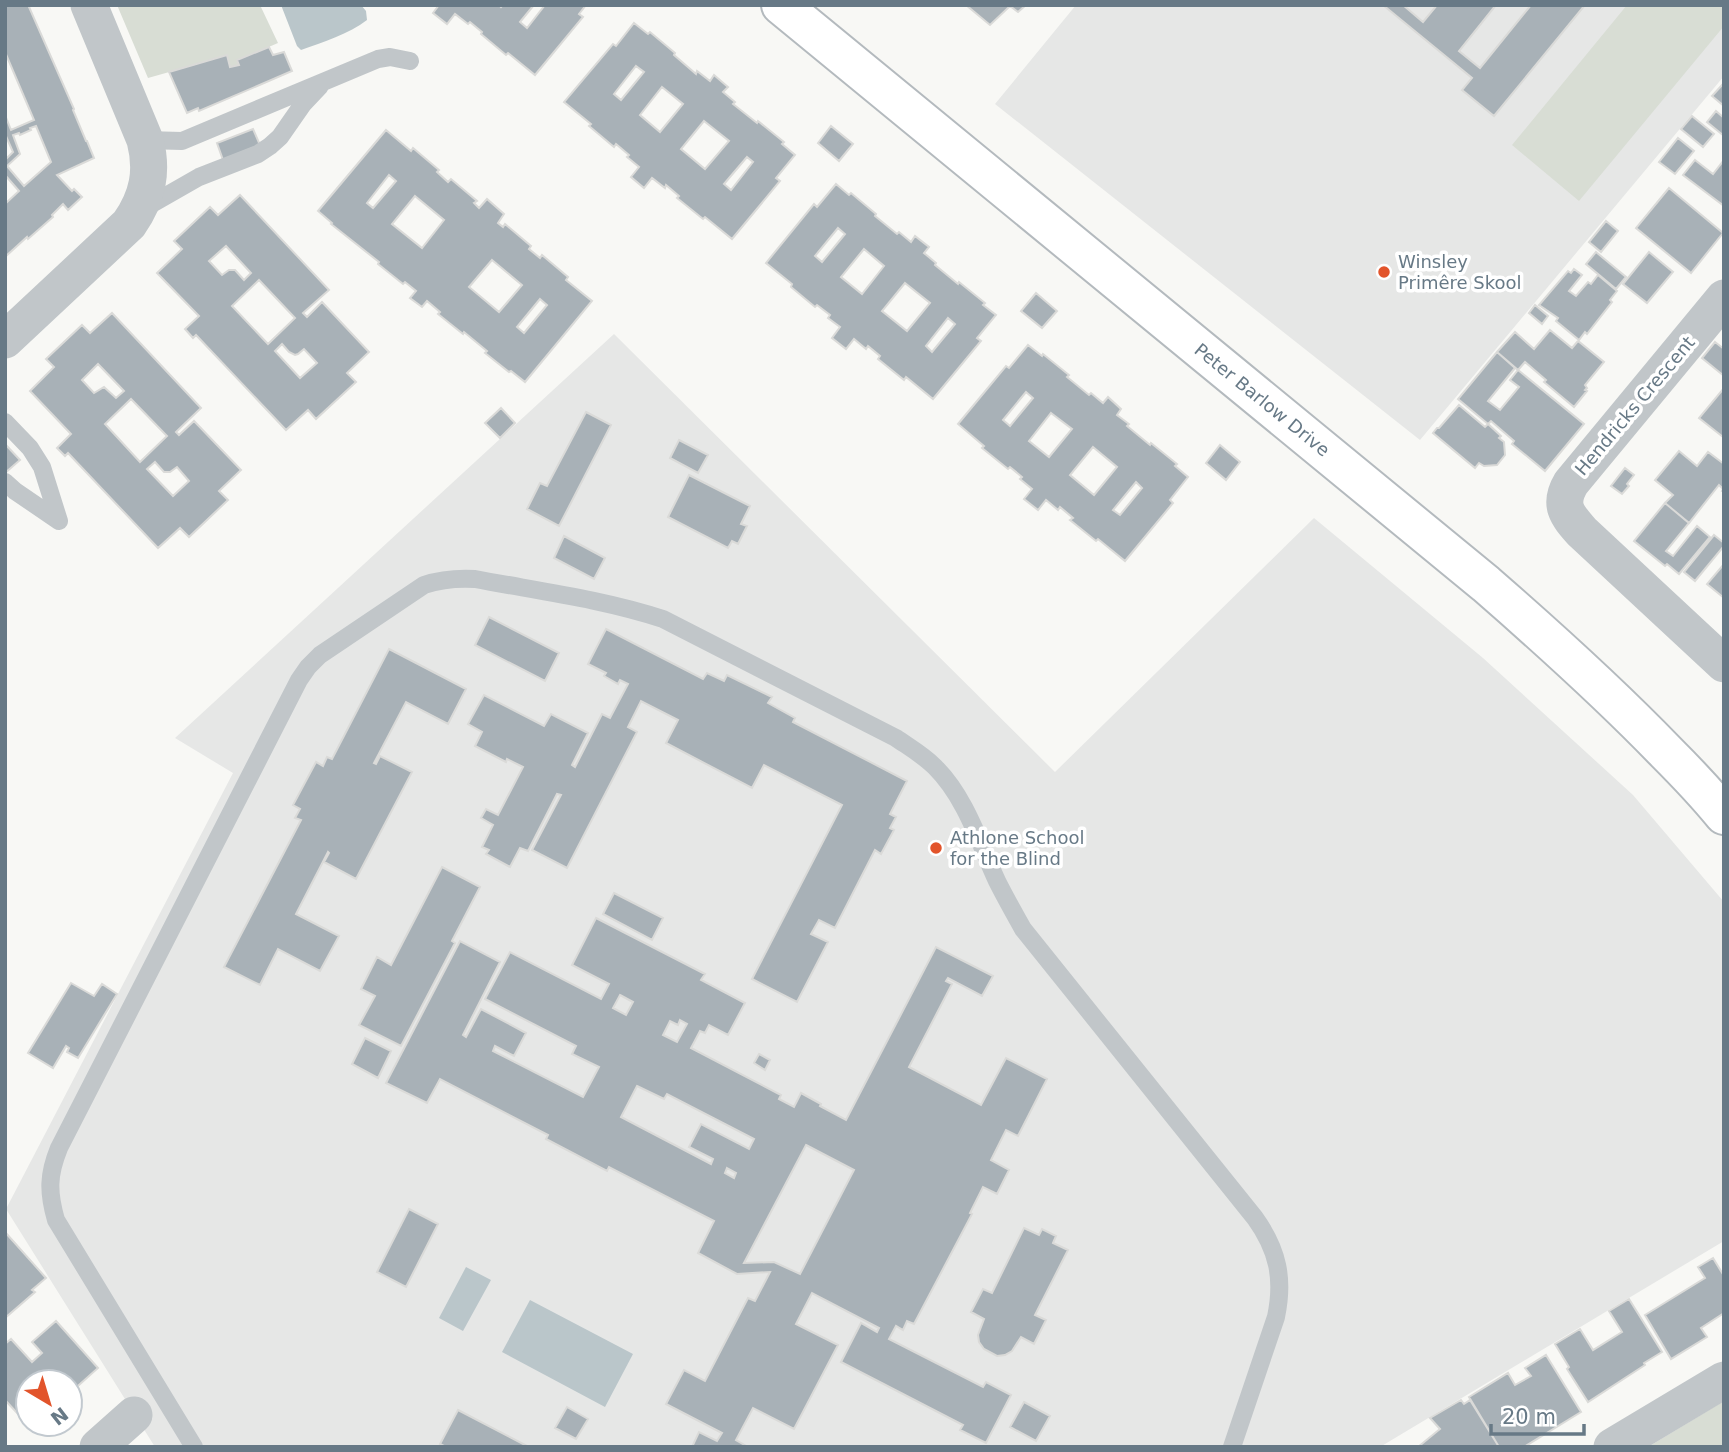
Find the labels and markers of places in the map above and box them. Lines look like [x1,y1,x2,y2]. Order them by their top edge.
place label: Winsley Primêre Skool [1398,251,1522,293]
marker: Winsley Primêre Skool [1376,264,1392,280]
place label: Athlone School for the Blind [950,827,1084,869]
marker: Athlone School for the Blind [928,840,944,856]

